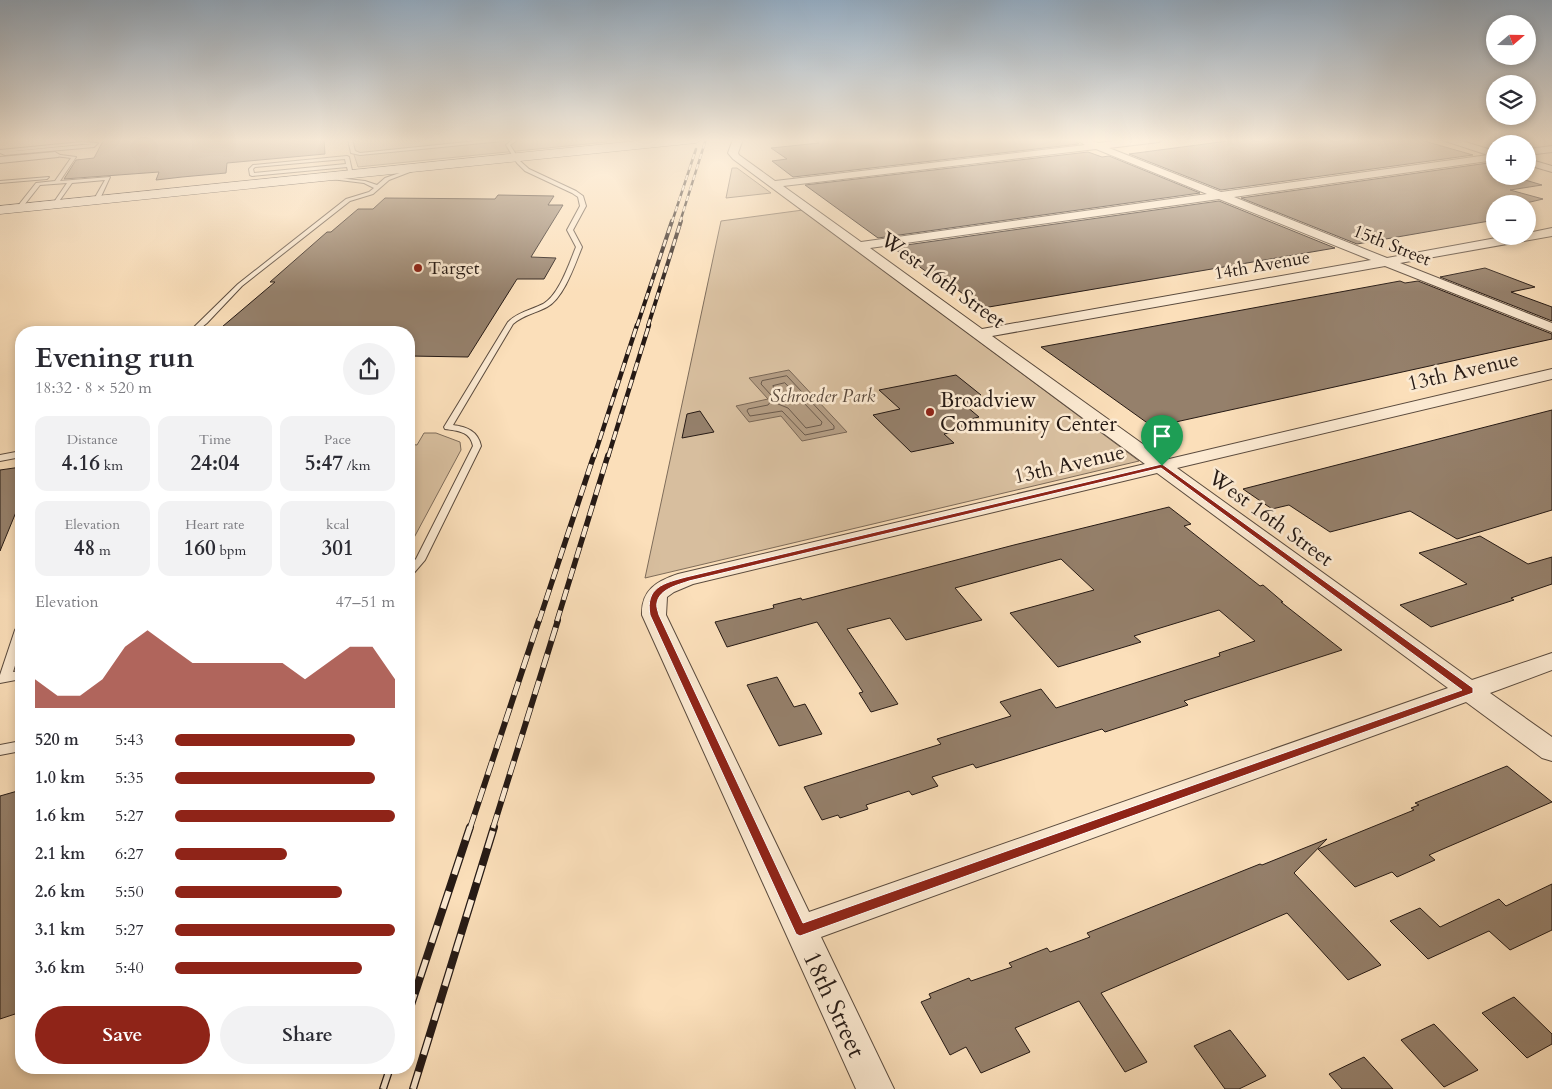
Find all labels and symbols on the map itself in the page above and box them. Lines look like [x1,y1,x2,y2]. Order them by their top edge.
north arrow [1486,15,1536,65]
street label: 15th Street [1349,218,1435,273]
street label: West 16th Street [874,225,1011,336]
street label: 14th Avenue [1212,245,1312,286]
place label: Target [428,256,480,281]
marker: Target [412,262,424,274]
street label: 13th Avenue [1405,345,1522,398]
park label: Schroeder Park [770,384,876,409]
place label: Broadview Community Center [940,386,1117,439]
marker: Broadview Community Center [924,406,936,418]
pin [1141,415,1183,466]
street label: 13th Avenue [1011,438,1128,491]
street label: West 16th Street [1202,463,1339,574]
street label: 18th Street [795,946,874,1063]

